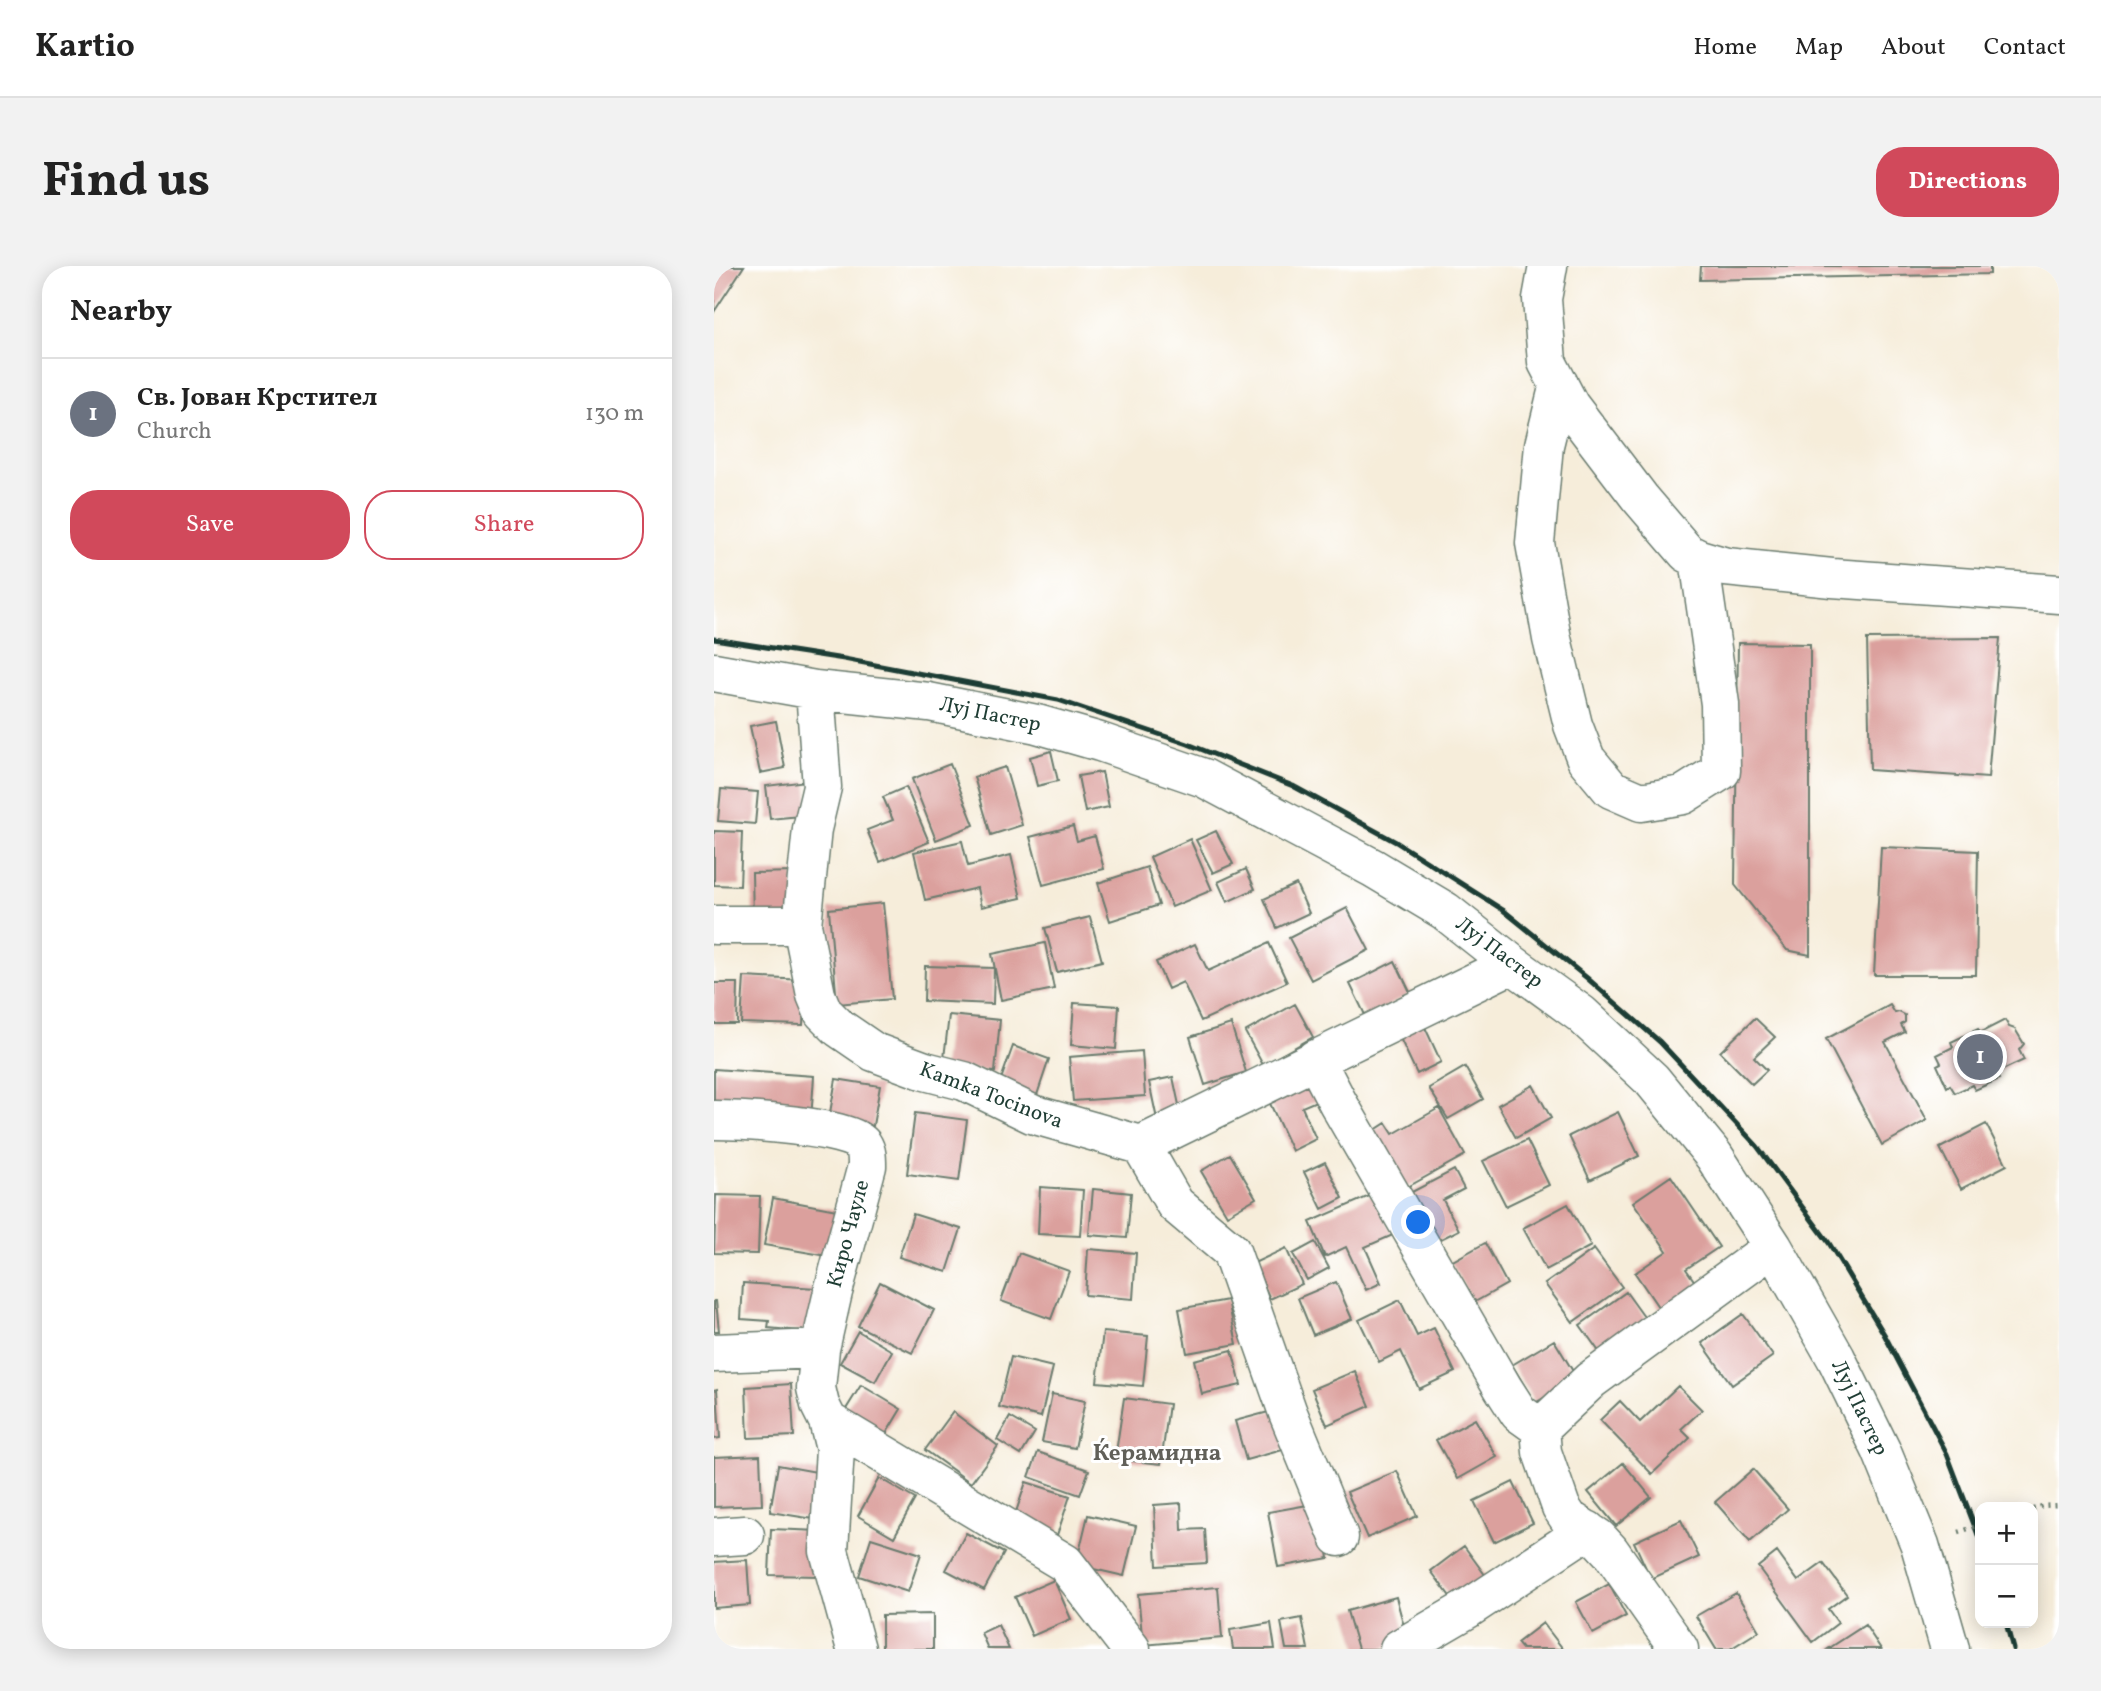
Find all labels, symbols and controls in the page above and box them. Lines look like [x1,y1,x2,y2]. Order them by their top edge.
text: Kartio [35,25,135,71]
text: Home [1693,31,1757,65]
text: Map [1795,31,1843,65]
text: About [1881,31,1946,65]
text: Contact [1984,31,2066,65]
button: Directions [1876,147,2059,217]
text: Find us [42,148,210,217]
text: Nearby [70,291,172,333]
text: Св. Јован Крстител [137,380,378,416]
text: 1 [88,398,98,430]
text: 130 m [585,398,644,430]
text: Church [137,416,212,448]
button: Save [70,490,350,560]
button: Share [364,490,644,560]
street label: Луј Пастер [937,690,1043,740]
street label: Луј Пастер [1449,910,1549,996]
pin: 1 [1957,1031,2003,1083]
street label: Kamka Tocinova [915,1055,1067,1137]
street label: Киро Чауле [821,1177,877,1291]
your location [1401,1205,1435,1239]
street label: Луј Пастер [1823,1355,1895,1461]
district label: Ќерамидна [1093,1438,1221,1470]
map controls [1975,1502,2038,1628]
button: + [1975,1502,2038,1565]
button: − [1975,1565,2038,1628]

